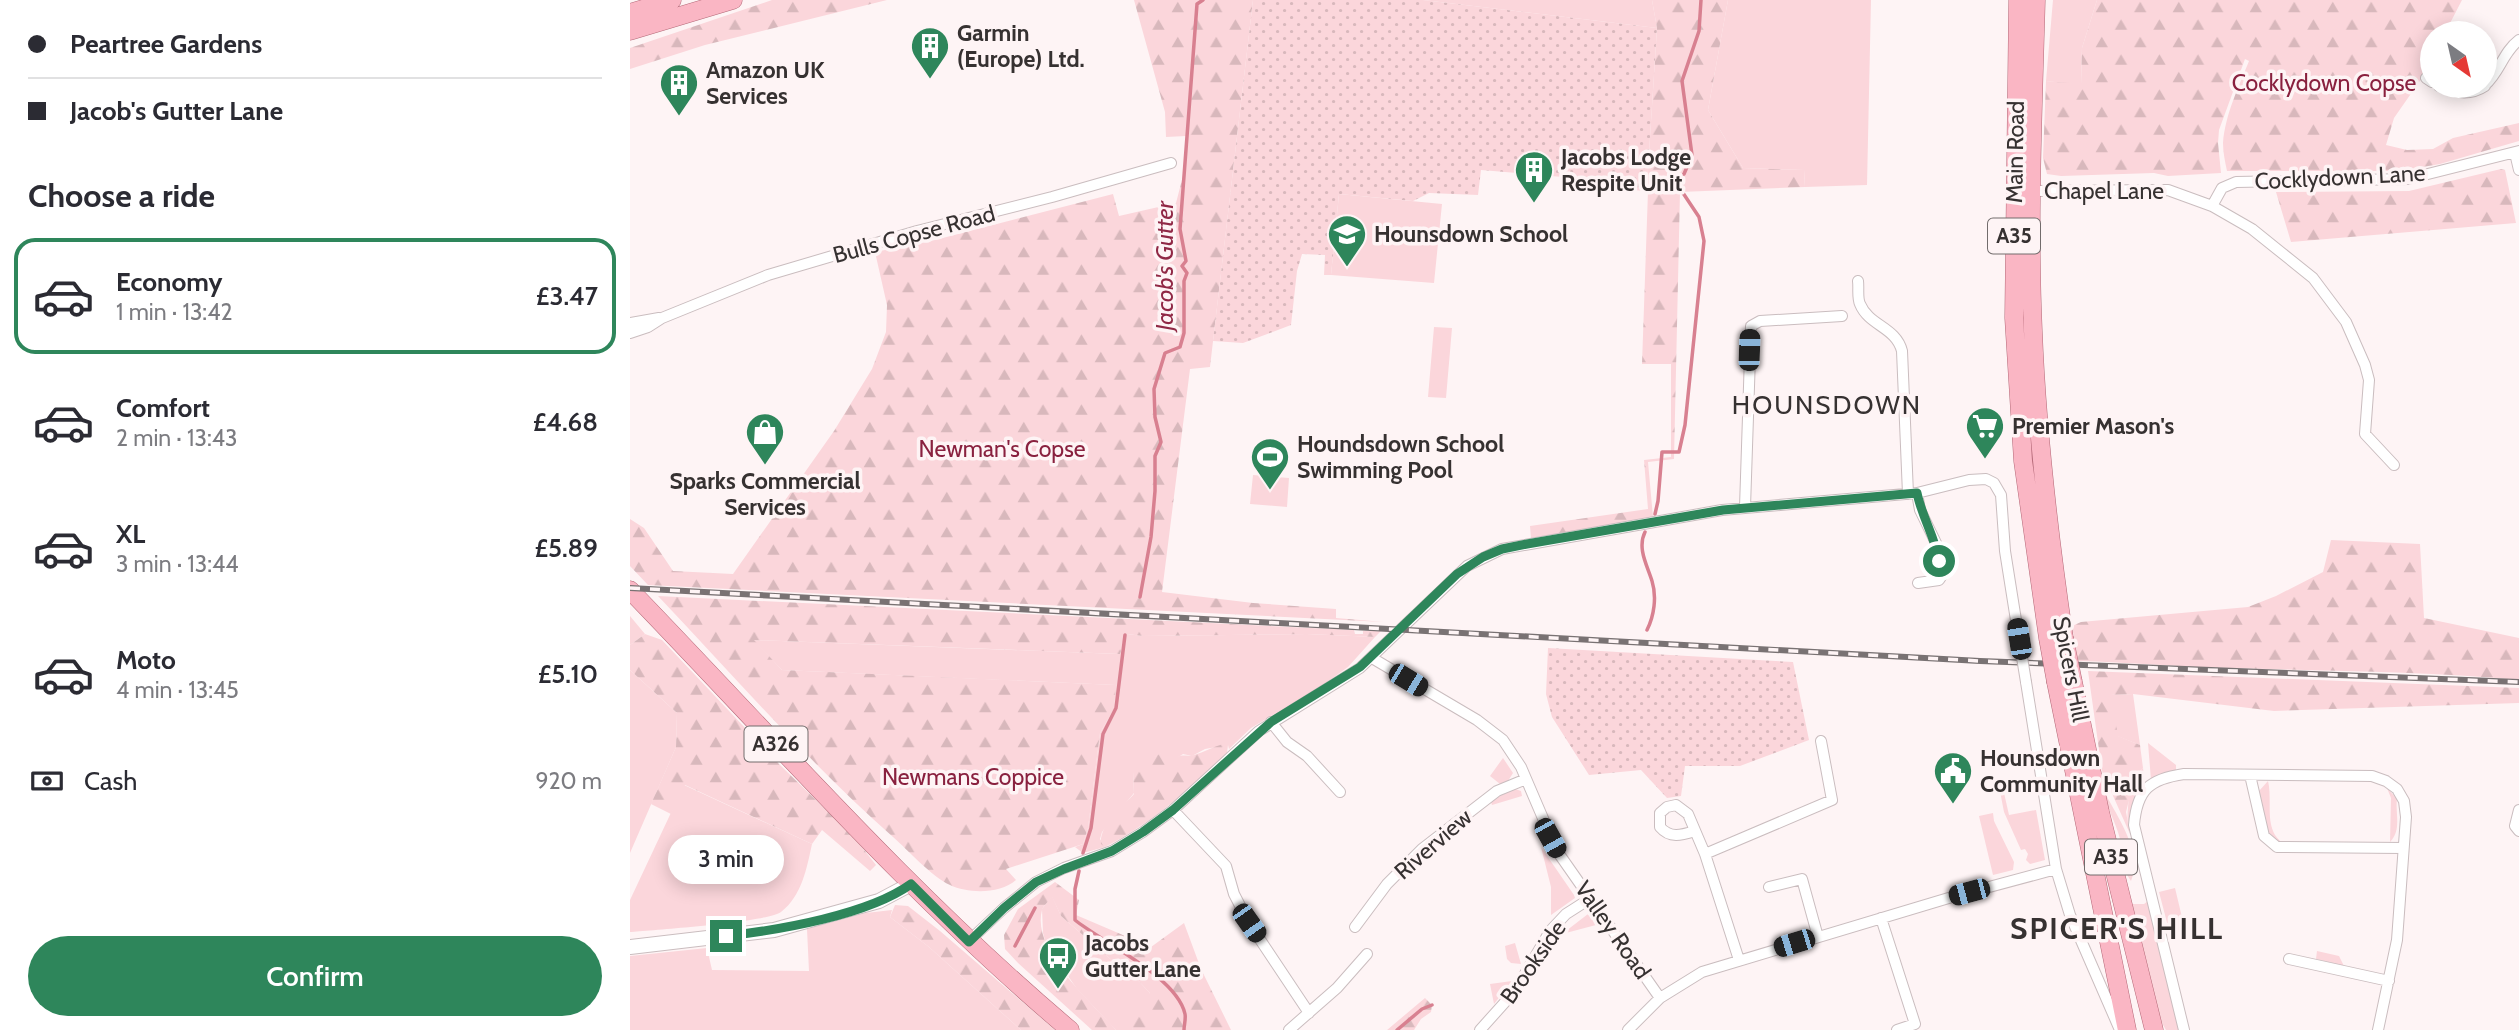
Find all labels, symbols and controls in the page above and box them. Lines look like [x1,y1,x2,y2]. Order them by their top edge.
place label: Garmin (Europe) Ltd. [957,19,1085,73]
north arrow [2420,21,2497,98]
map controls [2420,21,2497,98]
building icon: Garmin (Europe) Ltd. [909,25,951,80]
text: Peartree Gardens [70,28,262,60]
place label: Amazon UK Services [706,56,825,110]
building icon: Amazon UK Services [658,62,700,117]
park label: Cocklydown Copse [2232,69,2416,97]
text: Jacob's Gutter Lane [70,95,283,127]
street label: Main Road [2000,101,2030,203]
place label: Jacobs Lodge Respite Unit [1560,143,1691,197]
building icon: Jacobs Lodge Respite Unit [1513,149,1555,204]
street label: Cocklydown Lane [2254,159,2426,195]
text: Choose a ride [28,176,215,215]
street label: Chapel Lane [2044,177,2164,205]
street label: Bulls Copse Road [830,199,998,269]
water label: Jacob's Gutter [1150,200,1179,333]
school or university icon: Hounsdown School [1326,213,1368,268]
road number: A35 [1988,218,2040,254]
place label: Hounsdown School [1374,220,1568,248]
icon: car [32,265,95,328]
text: Economy [116,266,222,298]
text: £3.47 [536,280,598,312]
text: 1 min · 13:42 [116,298,232,326]
car [1738,329,1761,371]
district label: HOUNSDOWN [1732,389,1922,421]
icon: car [32,391,95,454]
text: Comfort [116,392,210,424]
supermarket icon: Premier Mason's [1964,405,2006,460]
text: £4.68 [533,406,598,438]
shop icon: Sparks Commercial Services [744,411,786,466]
place label: Premier Mason's [2012,412,2174,440]
text: 2 min · 13:43 [116,424,237,452]
place label: Houndsdown School Swimming Pool [1297,430,1504,484]
park label: Newman's Copse [919,435,1086,463]
sports icon: Houndsdown School Swimming Pool [1249,436,1291,491]
place label: Sparks Commercial Services [669,467,861,521]
icon: car [32,517,95,580]
text: XL [116,518,145,550]
text: £5.89 [534,532,598,564]
route start [1923,545,1955,577]
text: 3 min · 13:44 [116,550,239,578]
street label: Spicers Hill [2047,614,2095,725]
car [2006,617,2033,661]
icon: car [32,643,95,706]
text: Moto [116,644,176,676]
text: £5.10 [538,658,598,690]
car [1385,660,1432,700]
text: 4 min · 13:45 [116,676,239,704]
road number: A326 [744,726,808,762]
place label: Hounsdown Community Hall [1980,744,2143,798]
public building icon: Hounsdown Community Hall [1932,750,1974,805]
icon: cash [28,762,66,800]
park label: Newmans Coppice [882,763,1064,791]
text: Cash [84,765,137,797]
text: 920 m [535,767,602,795]
street label: Riverview [1389,803,1478,885]
car [1531,815,1570,861]
callout: 3 min [668,834,784,884]
road number: A35 [2085,840,2137,874]
text: 3 min [698,845,754,873]
street label: Valley Road [1569,876,1657,984]
car [1946,876,1993,908]
car [1229,900,1270,946]
district label: SPICER'S HILL [2010,910,2224,947]
street label: Brookside [1494,915,1572,1009]
route end [710,920,742,952]
car [1771,927,1818,959]
place label: Jacobs Gutter Lane [1084,929,1201,983]
bus stop icon: Jacobs Gutter Lane [1037,935,1079,990]
button: Confirm [28,936,602,1016]

